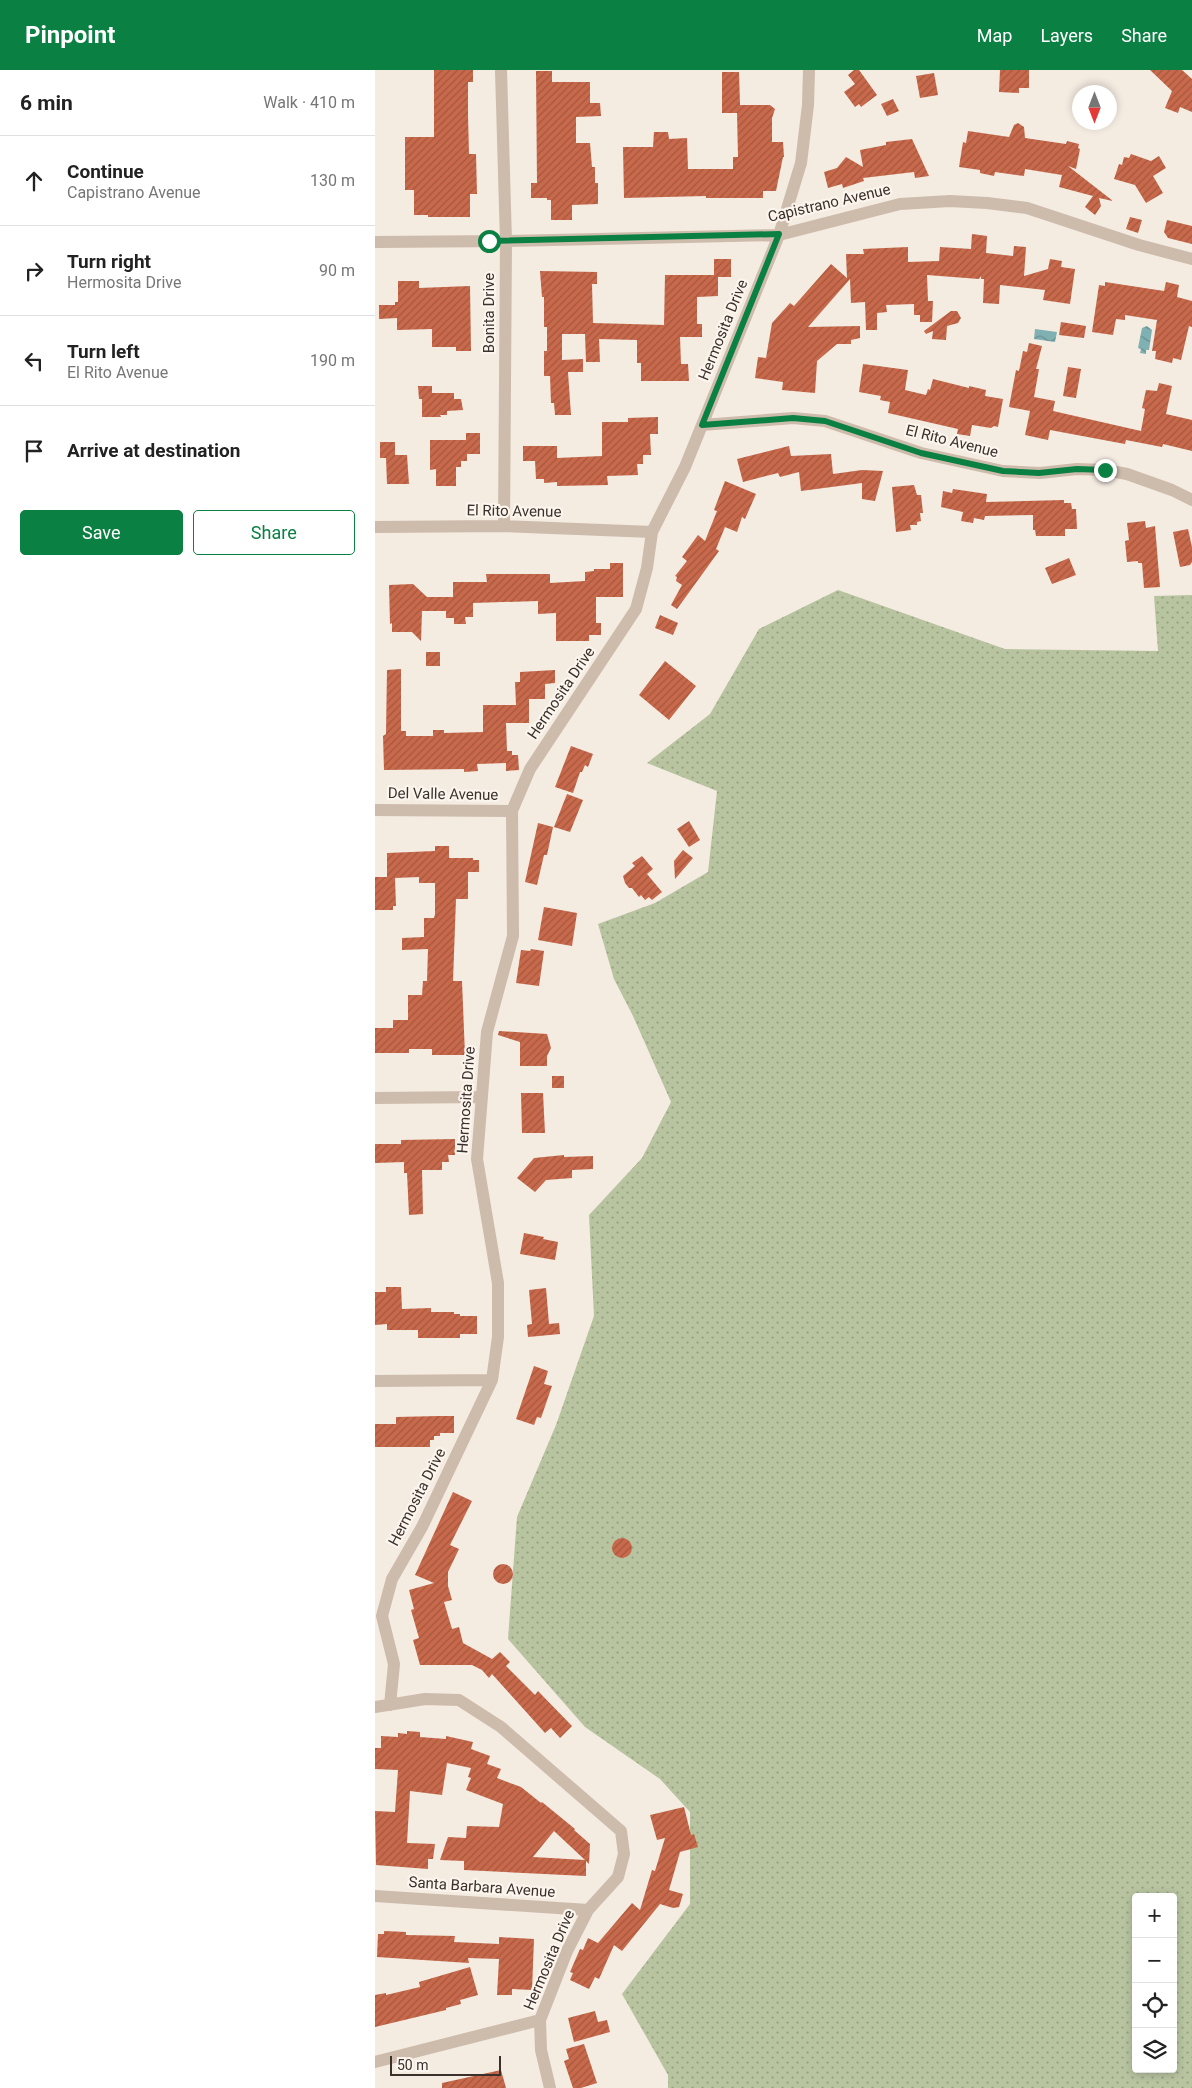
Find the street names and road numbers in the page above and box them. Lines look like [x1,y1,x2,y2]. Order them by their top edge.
street label: Capistrano Avenue [766,180,892,226]
street label: Bonita Drive [480,273,498,353]
street label: Hermosita Drive [695,277,751,383]
street label: El Rito Avenue [904,421,1000,461]
street label: El Rito Avenue [466,501,562,521]
street label: Hermosita Drive [524,643,598,743]
street label: Del Valle Avenue [388,784,498,804]
street label: Hermosita Drive [453,1046,479,1154]
street label: Hermosita Drive [385,1445,449,1549]
street label: Santa Barbara Avenue [408,1873,556,1901]
street label: Hermosita Drive [520,1907,578,2013]

